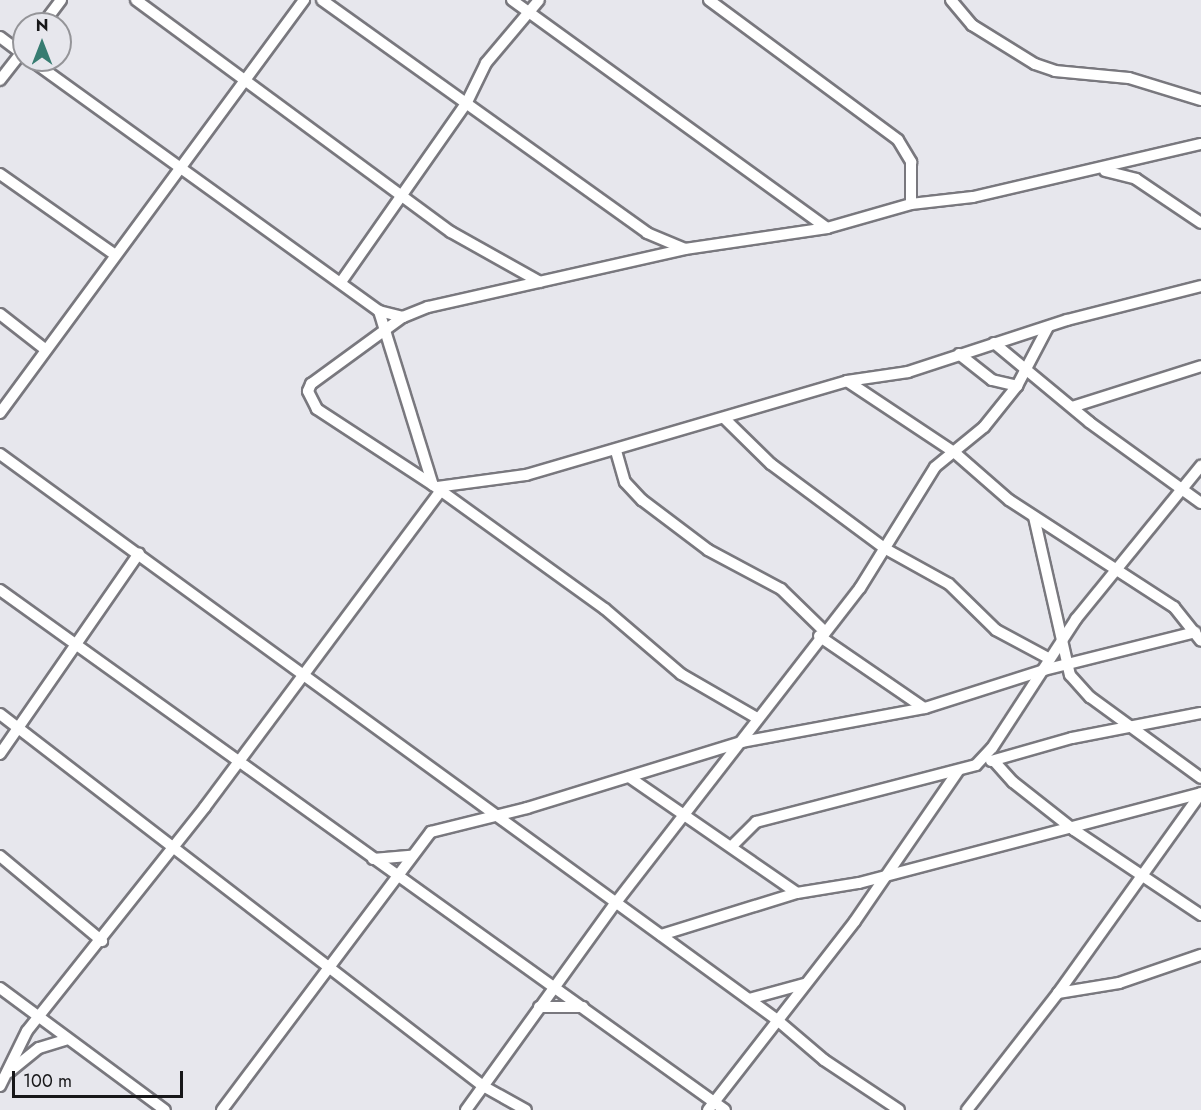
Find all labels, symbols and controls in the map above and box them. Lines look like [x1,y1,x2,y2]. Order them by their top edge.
north arrow [12,12,72,72]
text: N [36,14,48,37]
scale bar [15,1059,186,1097]
text: 100 m [23,1068,72,1094]

